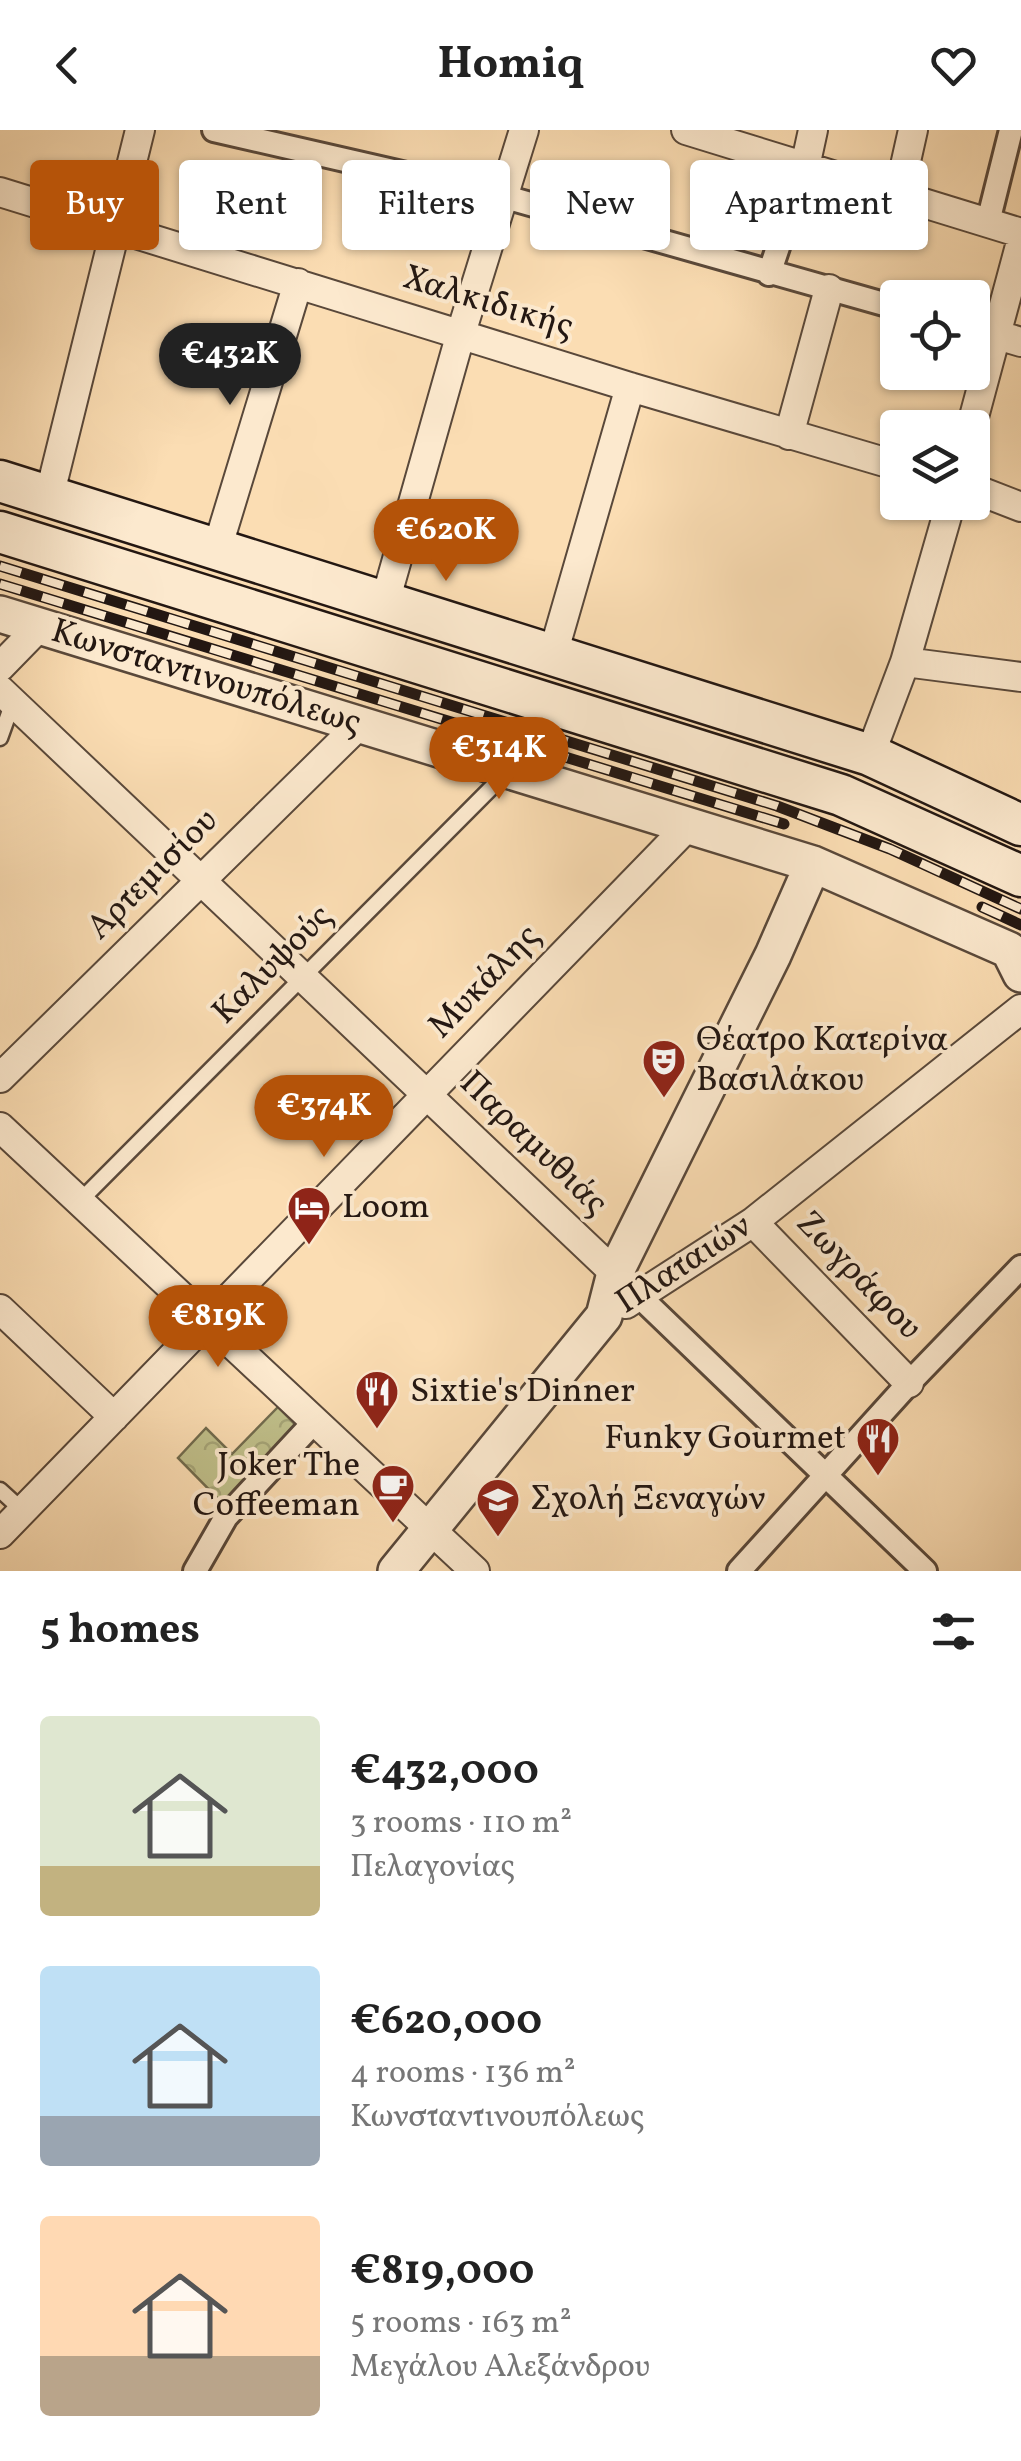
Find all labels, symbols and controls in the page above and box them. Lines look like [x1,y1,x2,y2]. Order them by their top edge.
text: Homiq [437,34,584,97]
icon: back [40,38,95,93]
icon: heart [926,38,981,93]
chip: Buy [30,160,159,250]
chip: Rent [179,160,322,250]
chip: Filters [342,160,510,250]
chip: New [530,160,670,250]
chip: Apartment [690,160,928,250]
street label: Χαλκιδικής [397,254,579,352]
map controls [880,280,990,520]
button: locate [880,280,990,390]
pin: €432K [160,323,300,408]
text: €432K [181,333,279,377]
button: layers [880,410,990,520]
pin: €620K [376,499,516,584]
text: €620K [396,509,496,553]
street label: Κωνσταντινουπόλεως [45,608,367,748]
pin: €314K [429,717,569,802]
text: €314K [451,727,547,771]
street label: Αρτεμισίου [77,799,229,951]
street label: Καλυψούς [202,894,344,1036]
street label: Μυκάλης [418,914,552,1050]
place label: Θέατρο Κατερίνα Βασιλάκου [696,1017,948,1105]
theatre icon: Θέατρο Κατερίνα Βασιλάκου [641,1038,687,1099]
street label: Παραμυθιάς [448,1061,618,1227]
pin: €374K [254,1075,394,1160]
text: €374K [276,1085,372,1129]
place label: Loom [342,1184,430,1232]
hotel icon: Loom [286,1185,332,1246]
street label: Ζωγράφου [784,1201,932,1351]
street label: Πλαταιών [607,1203,761,1327]
pin: €819K [148,1285,288,1370]
text: €819K [171,1295,265,1339]
place label: Sixtie's Dinner [410,1368,635,1416]
restaurant icon: Sixtie's Dinner [354,1369,400,1430]
place label: Funky Gourmet [604,1415,846,1463]
restaurant icon: Funky Gourmet [855,1416,901,1477]
place label: Joker The Coffeeman [193,1442,360,1530]
cafe icon: Joker The Coffeeman [370,1463,416,1524]
place label: Σχολή Ξεναγών [530,1476,765,1524]
school or university icon: Σχολή Ξεναγών [475,1477,521,1538]
text: 5 homes [40,1602,200,1661]
icon: filters [926,1604,981,1659]
text: €432,000 [350,1743,539,1802]
icon: home [120,1756,240,1876]
text: 3 rooms · 110 m² [350,1802,572,1846]
text: Πελαγονίας [350,1846,515,1890]
text: €620,000 [350,1993,542,2052]
icon: home [120,2006,240,2126]
text: 4 rooms · 136 m² [350,2052,576,2096]
text: Κωνσταντινουπόλεως [350,2096,644,2140]
text: €819,000 [350,2243,534,2302]
icon: home [120,2256,240,2376]
text: 5 rooms · 163 m² [350,2302,572,2346]
text: Μεγάλου Αλεξάνδρου [350,2346,650,2390]

